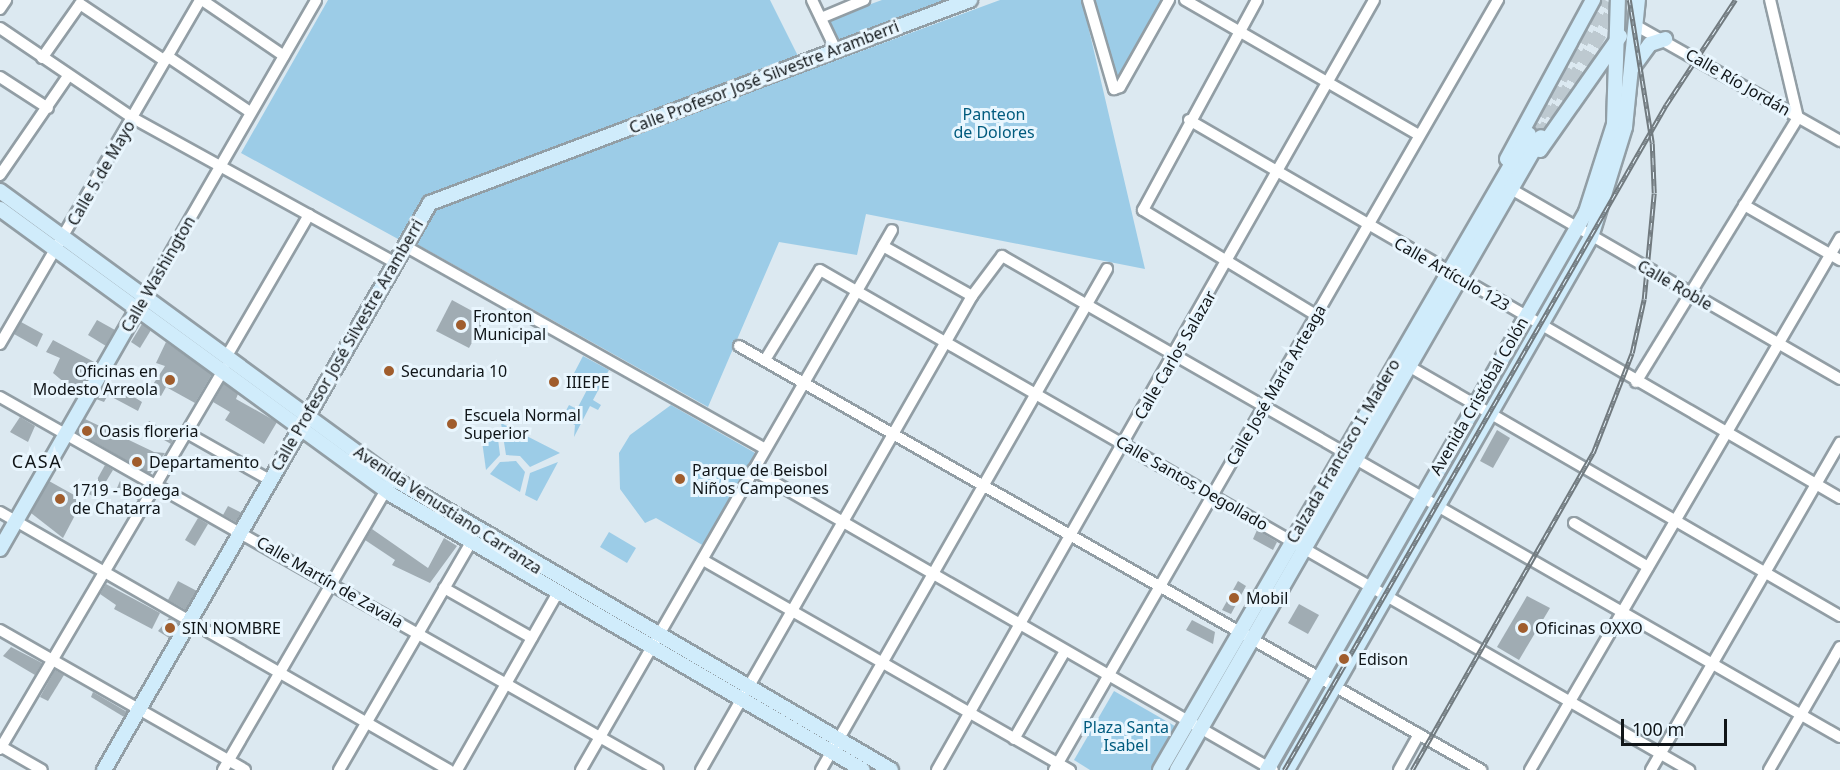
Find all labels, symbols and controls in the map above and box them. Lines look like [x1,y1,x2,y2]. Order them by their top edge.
street label: Calle Profesor José Silvestre Aramberri [626,17,902,137]
street label: Calle Río Jordán [1682,44,1794,120]
park label: Panteon de Dolores [953,104,1035,142]
street label: Calle 5 de Mayo [63,117,139,229]
street label: Calle Washington [117,213,199,335]
street label: Calle Profesor José Silvestre Aramberri [267,216,427,474]
street label: Calle Artículo 123 [1391,233,1513,315]
street label: Calle Roble [1634,256,1716,314]
street label: Calle Carlos Salazar [1130,287,1220,423]
street label: Calle José María Arteaga [1222,301,1330,469]
place label: Fronton Municipal [473,306,546,344]
street label: Avenida Cristóbal Colón [1426,314,1532,478]
marker: Fronton Municipal [454,318,468,332]
street label: Calzada Francisco I. Madero [1282,356,1404,546]
place label: Oficinas en Modesto Arreola [33,361,158,399]
place label: Secundaria 10 [401,361,507,381]
marker: Secundaria 10 [382,364,396,378]
place label: IIIEPE [566,372,610,392]
marker: Oficinas en Modesto Arreola [163,373,177,387]
marker: IIIEPE [547,375,561,389]
place label: Escuela Normal Superior [464,405,581,443]
marker: Escuela Normal Superior [445,417,459,431]
place label: Oasis floreria [99,421,198,441]
marker: Oasis floreria [80,424,94,438]
street label: Calle Santos Degollado [1113,432,1271,534]
street label: Avenida Venustiano Carranza [350,442,546,578]
district label: CASA [12,450,62,472]
place label: Departamento [149,452,259,472]
marker: Departamento [130,455,144,469]
place label: Parque de Beisbol Niños Campeones [692,460,829,498]
marker: Parque de Beisbol Niños Campeones [673,472,687,486]
place label: 1719 - Bodega de Chatarra [72,480,180,518]
marker: 1719 - Bodega de Chatarra [53,492,67,506]
street label: Calle Martín de Zavala [253,532,407,632]
place label: Mobil [1246,588,1288,608]
marker: Mobil [1227,591,1241,605]
place label: SIN NOMBRE [182,618,281,638]
place label: Oficinas OXXO [1535,618,1643,638]
marker: SIN NOMBRE [163,621,177,635]
marker: Oficinas OXXO [1516,621,1530,635]
place label: Edison [1358,649,1408,669]
marker: Edison [1335,650,1353,668]
scale bar [1624,707,1730,745]
park label: Plaza Santa Isabel [1083,717,1169,755]
text: 100 m [1632,717,1684,741]

